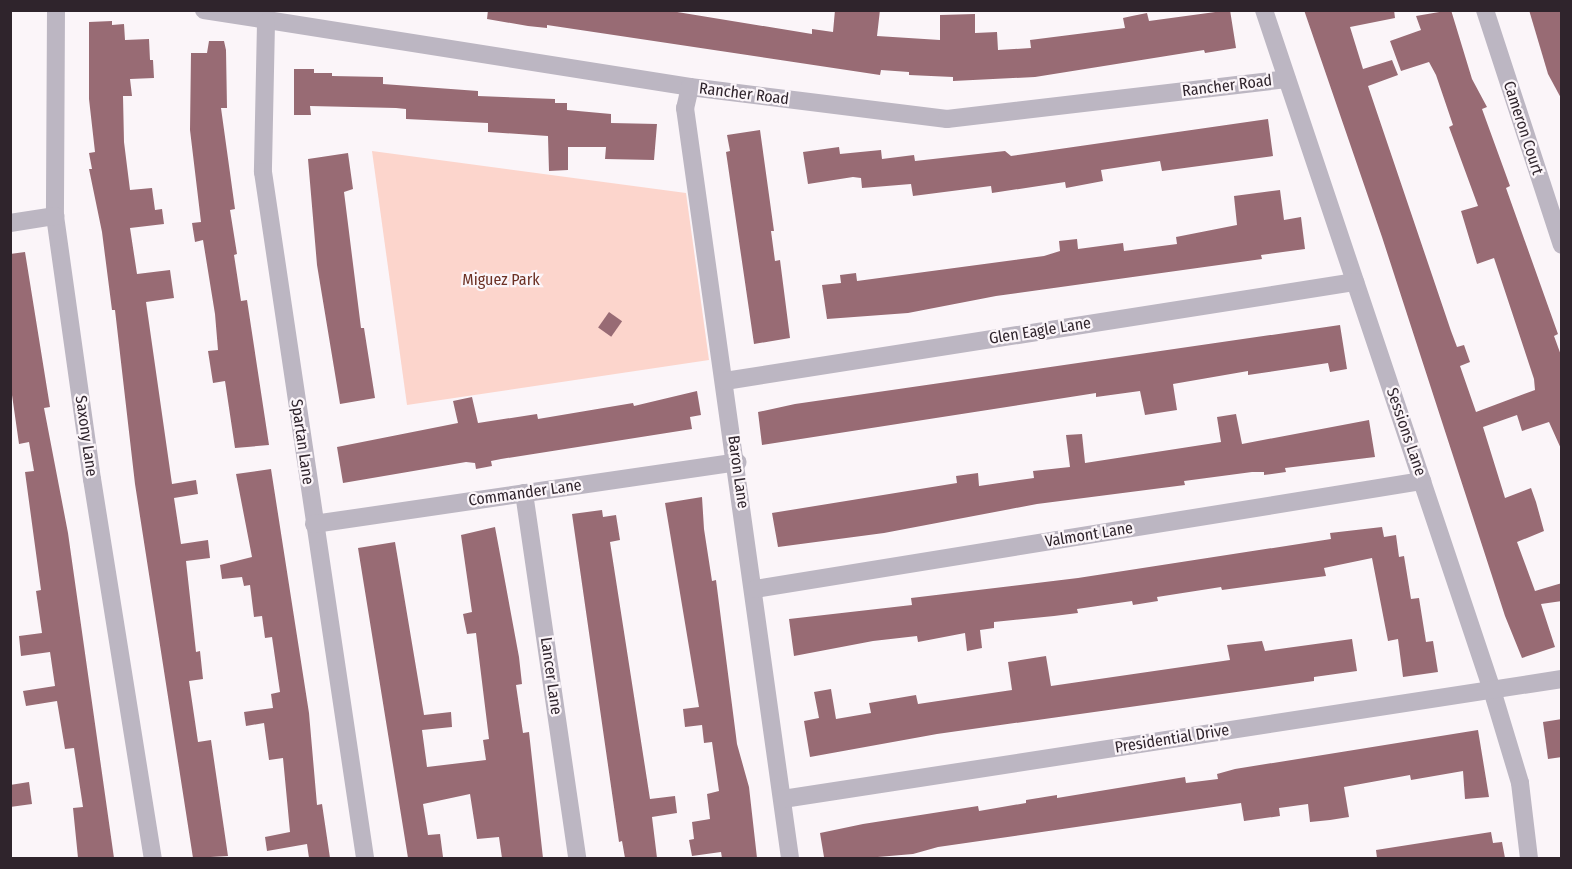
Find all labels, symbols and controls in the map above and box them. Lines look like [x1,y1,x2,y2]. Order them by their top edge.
street label: Rancher Road [1181,71,1273,101]
street label: Rancher Road [698,79,790,109]
street label: Cameron Court [1499,79,1547,177]
park label: Miguez Park [462,270,540,290]
street label: Glen Eagle Lane [988,313,1092,349]
street label: Sessions Lane [1382,385,1430,479]
street label: Saxony Lane [71,394,101,478]
street label: Spartan Lane [287,398,317,486]
street label: Baron Lane [723,434,753,510]
street label: Commander Lane [467,476,583,510]
street label: Valmont Lane [1044,519,1134,551]
street label: Lancer Lane [536,636,566,716]
street label: Presidential Drive [1113,720,1231,758]

